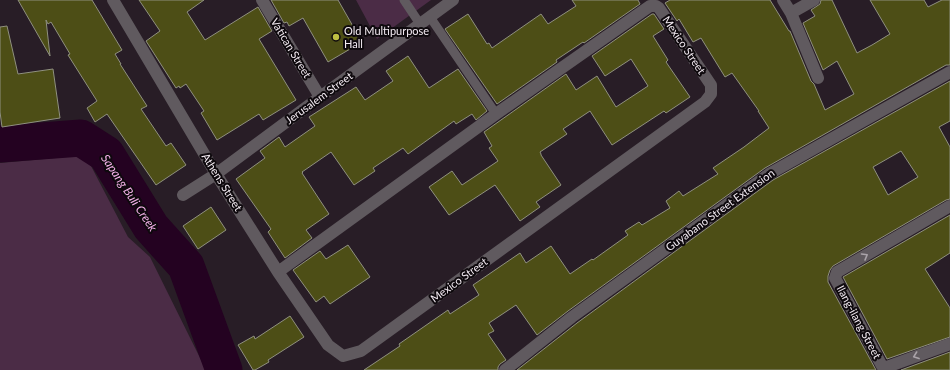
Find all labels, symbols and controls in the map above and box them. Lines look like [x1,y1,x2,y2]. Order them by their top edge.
street label: Mexico Street [660,13,709,76]
street label: Vatican Street [268,15,314,80]
place label: Old Multipurpose Hall [344,24,429,50]
marker: Old Multipurpose Hall [331,32,341,42]
street label: Jerusalem Street [283,69,355,126]
street label: Athens Street [200,150,245,213]
water label: Sapang Buli Creek [98,151,161,234]
street label: Guyabano Street Extension [663,166,777,253]
one-way arrow [861,253,868,260]
street label: Mexico Street [428,255,490,305]
street label: Ilang-ilang Street [835,283,884,361]
one-way arrow [913,352,920,360]

